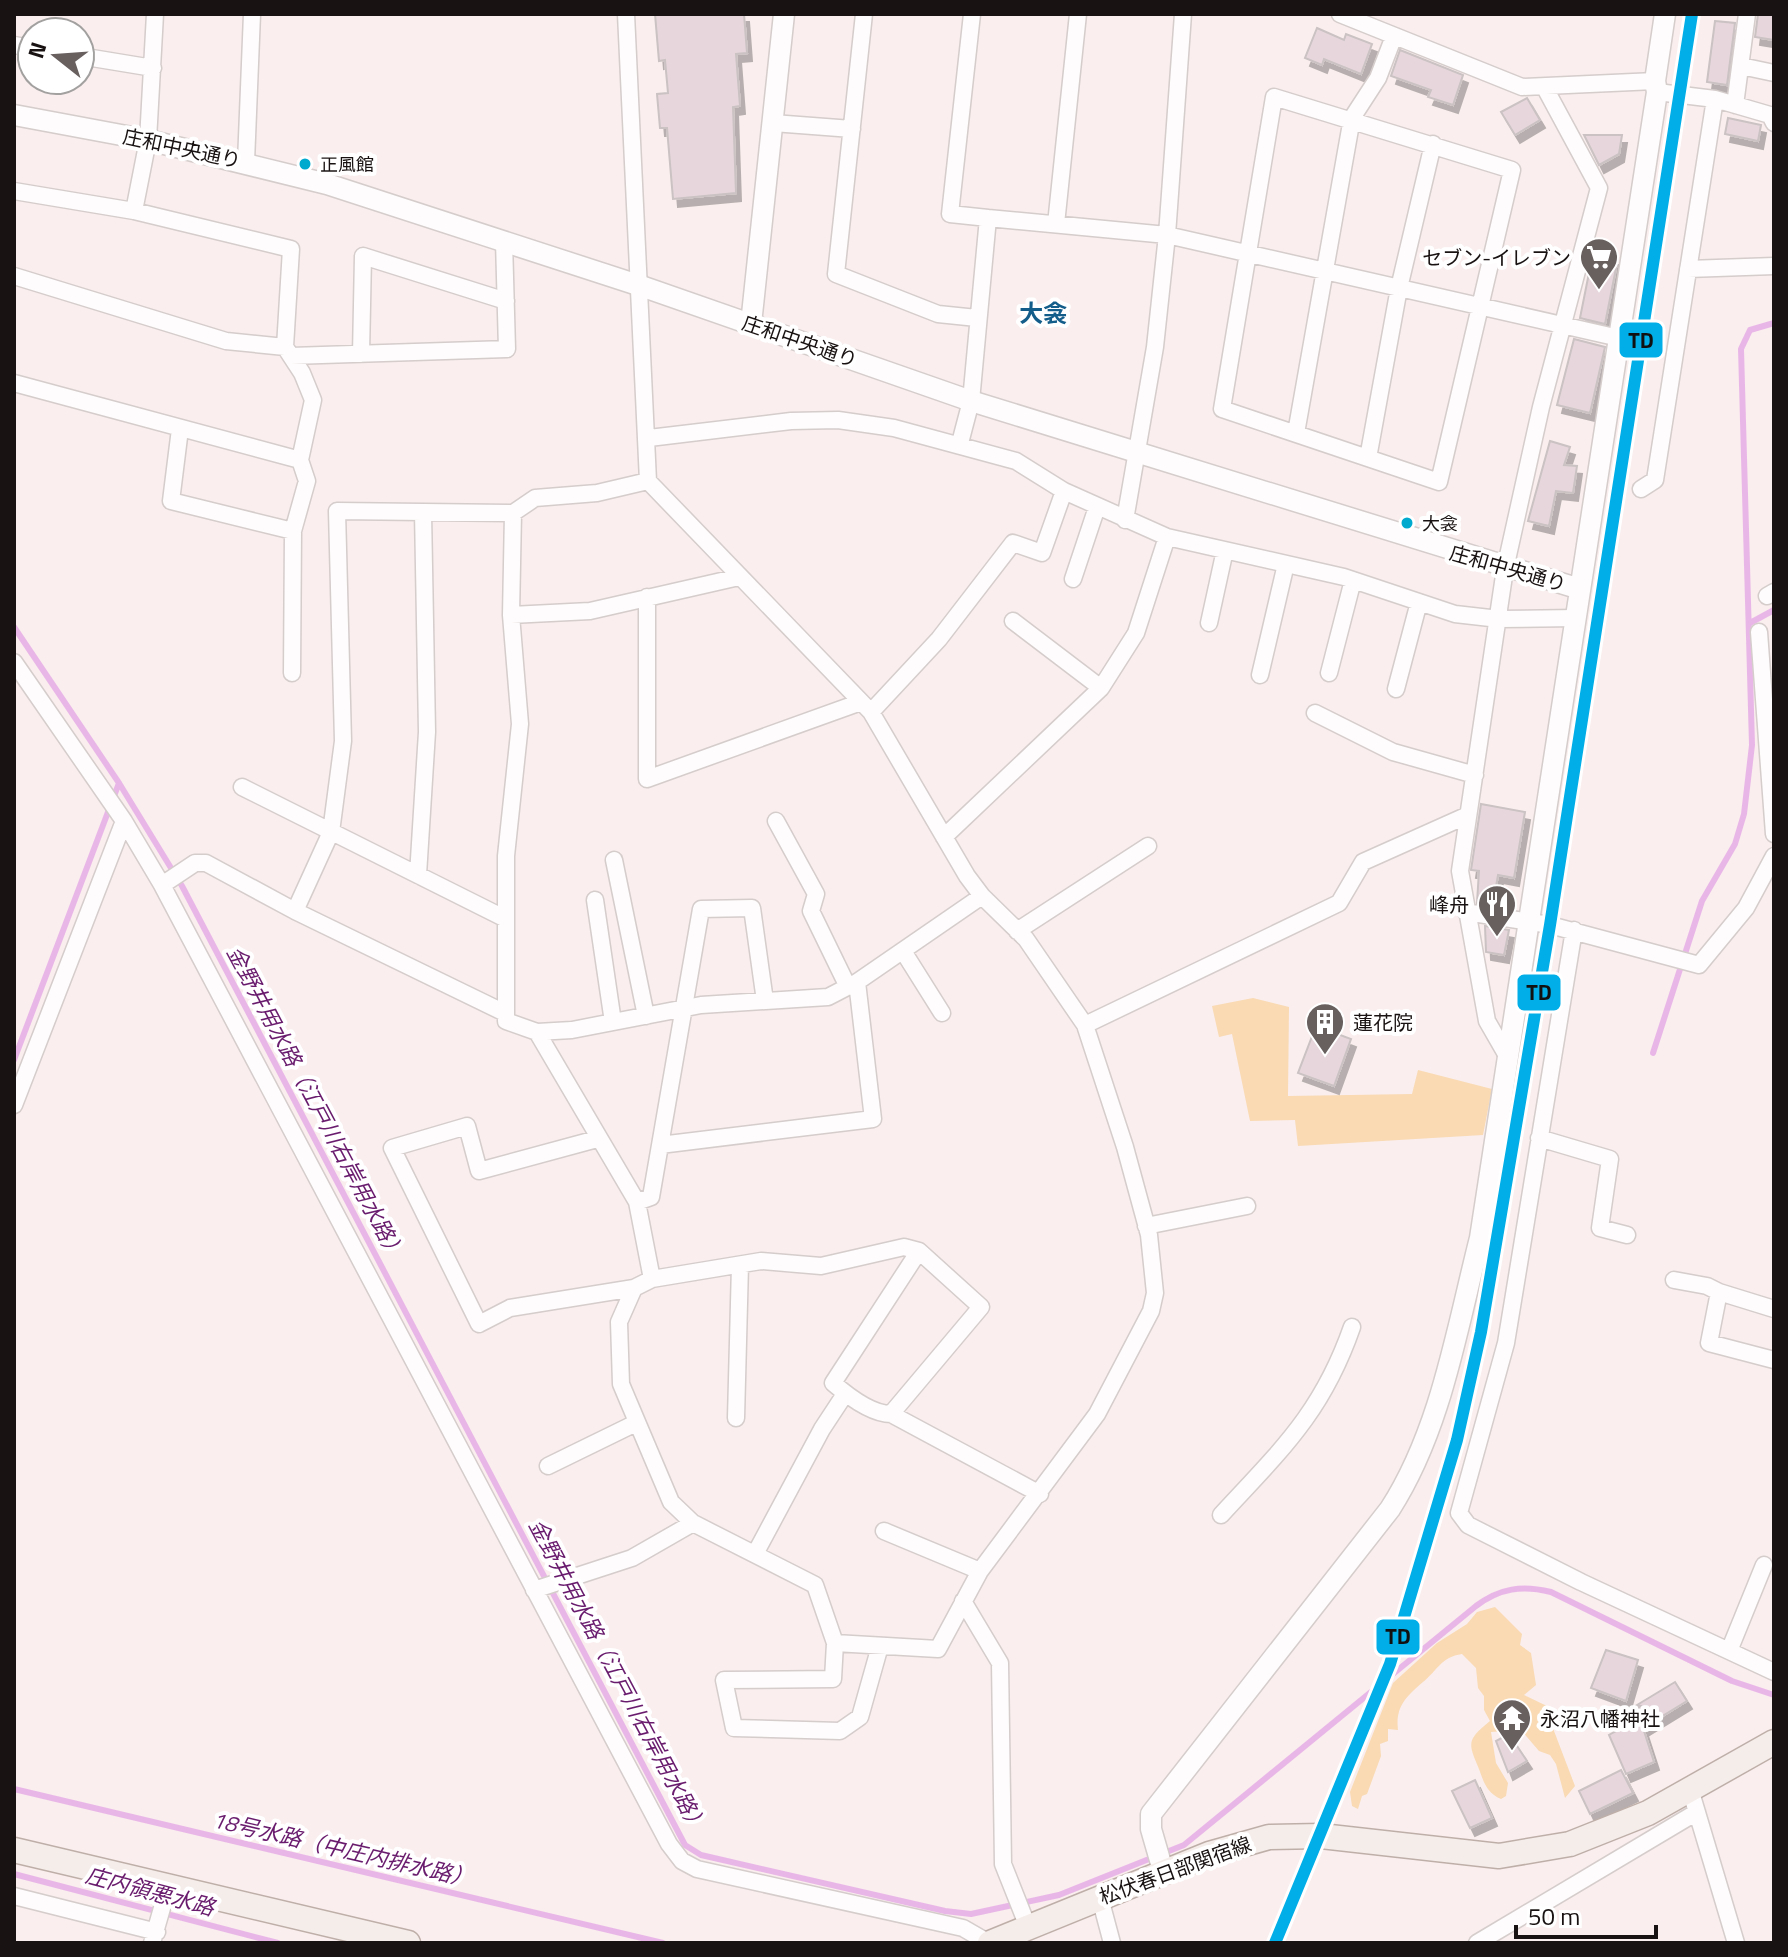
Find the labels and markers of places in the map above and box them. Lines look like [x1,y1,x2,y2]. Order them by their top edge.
place label: 正風館 [320,151,374,178]
marker: 正風館 [297,156,313,172]
supermarket icon: セブン-イレブン [1578,236,1620,291]
place label: セブン-イレブン [1422,242,1571,273]
place label: 大衾 [1422,510,1458,537]
marker: 大衾 [1399,515,1415,531]
restaurant icon: 峰舟 [1476,883,1518,938]
place label: 峰舟 [1429,889,1469,920]
building icon: 蓮花院 [1304,1001,1346,1056]
place label: 蓮花院 [1353,1007,1413,1038]
temple icon: 永沼八幡神社 [1491,1697,1533,1752]
place label: 永沼八幡神社 [1540,1703,1660,1734]

